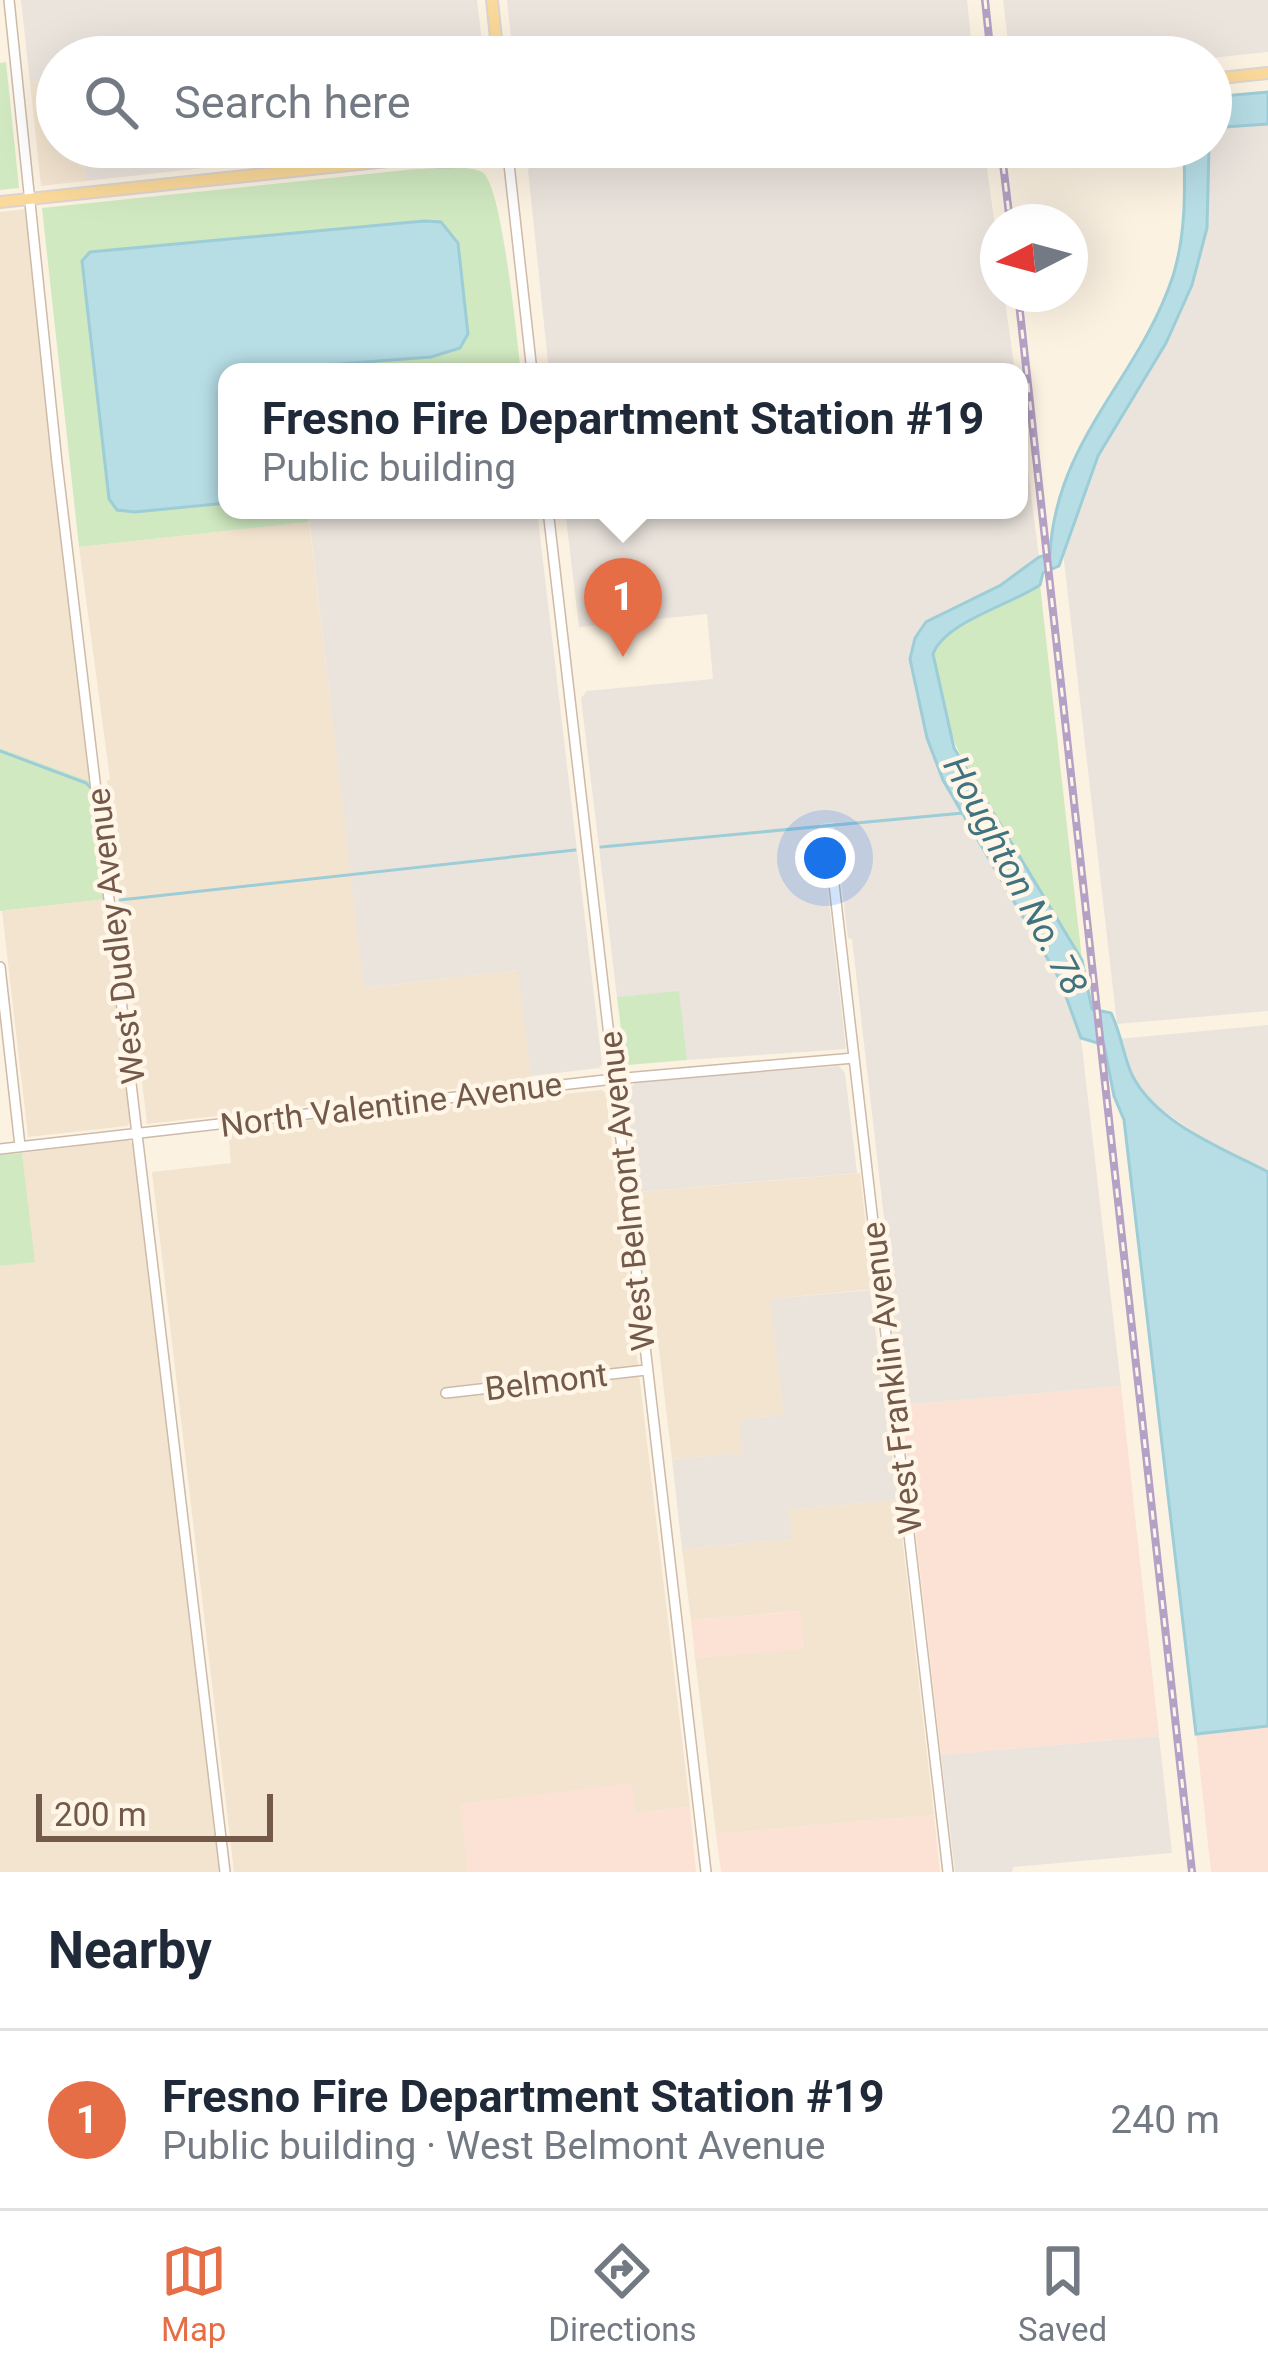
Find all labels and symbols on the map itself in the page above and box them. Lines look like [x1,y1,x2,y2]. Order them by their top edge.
north arrow [980,204,1088,312]
pin: 1 [584,558,662,657]
water label: Houghton No. 78 [935,749,1096,1002]
street label: West Dudley Avenue [78,786,153,1086]
your location [795,828,855,888]
street label: West Belmont Avenue [590,1029,663,1353]
street label: North Valentine Avenue [218,1064,564,1145]
street label: West Franklin Avenue [853,1220,930,1536]
street label: Belmont [483,1355,609,1408]
scale bar [36,1788,273,1841]

